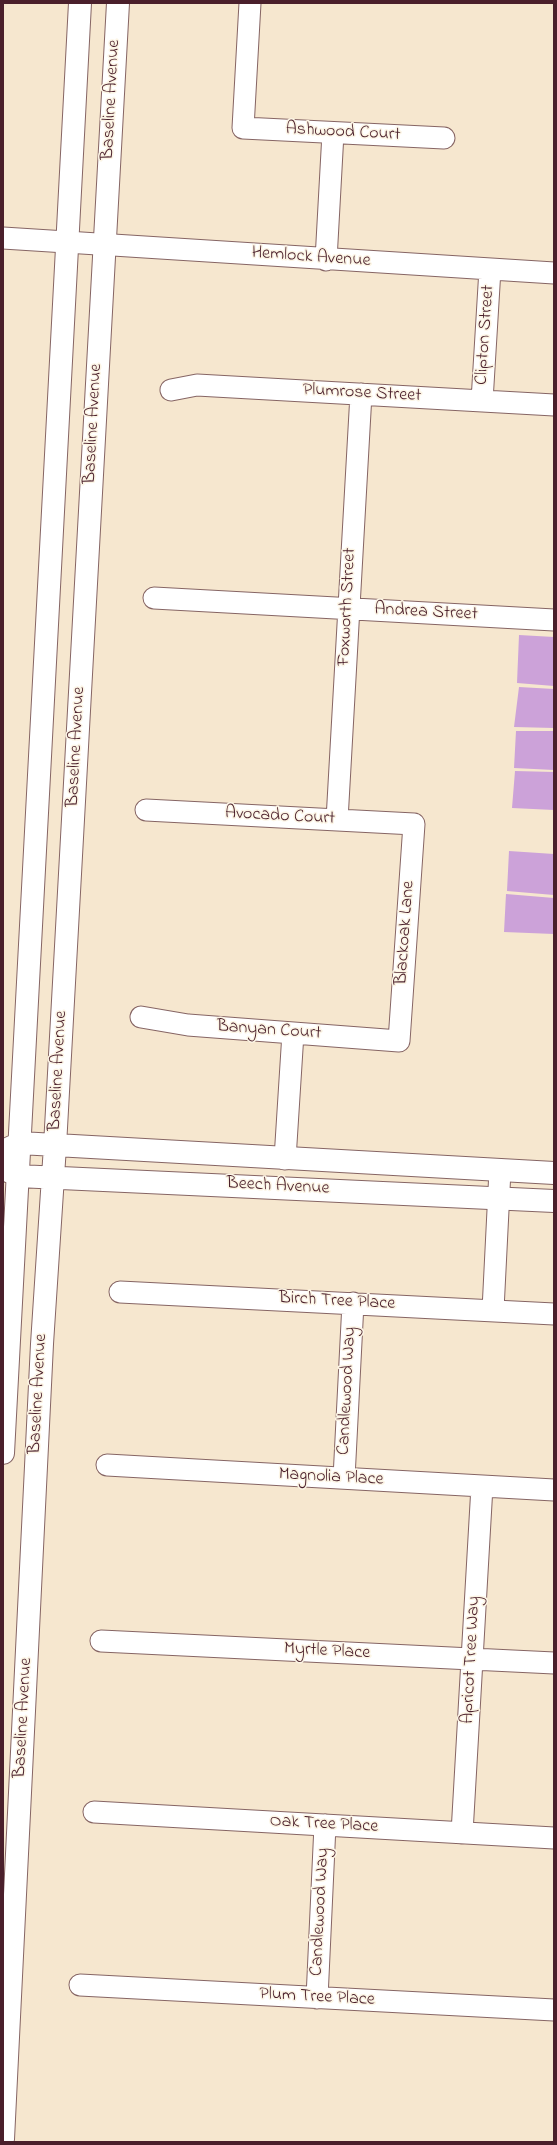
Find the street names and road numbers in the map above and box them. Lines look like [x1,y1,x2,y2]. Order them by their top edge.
street label: Baseline Avenue [98,39,126,161]
street label: Ashwood Court [285,119,401,147]
street label: Hemlock Avenue [251,243,371,273]
street label: Clipton Street [472,284,500,386]
street label: Baseline Avenue [80,363,108,485]
street label: Plumrose Street [302,380,422,408]
street label: Foxworth Street [334,547,362,667]
street label: Andrea Street [374,600,478,626]
street label: Baseline Avenue [63,686,91,808]
street label: Avocado Court [224,803,336,831]
street label: Blackoak Lane [392,880,420,986]
street label: Baseline Avenue [45,1010,73,1132]
street label: Banyan Court [216,1017,322,1045]
street label: Beech Avenue [226,1174,330,1200]
street label: Birch Tree Place [278,1288,396,1316]
street label: Candlewood Way [334,1326,362,1456]
street label: Baseline Avenue [25,1333,53,1455]
street label: Magnolia Place [278,1464,384,1492]
street label: Apricot Tree Way [458,1596,486,1724]
street label: Myrtle Place [283,1639,371,1665]
street label: Baseline Avenue [10,1657,38,1779]
street label: Oak Tree Place [269,1811,379,1839]
street label: Candlewood Way [307,1847,335,1977]
street label: Plum Tree Place [259,1984,375,2012]

